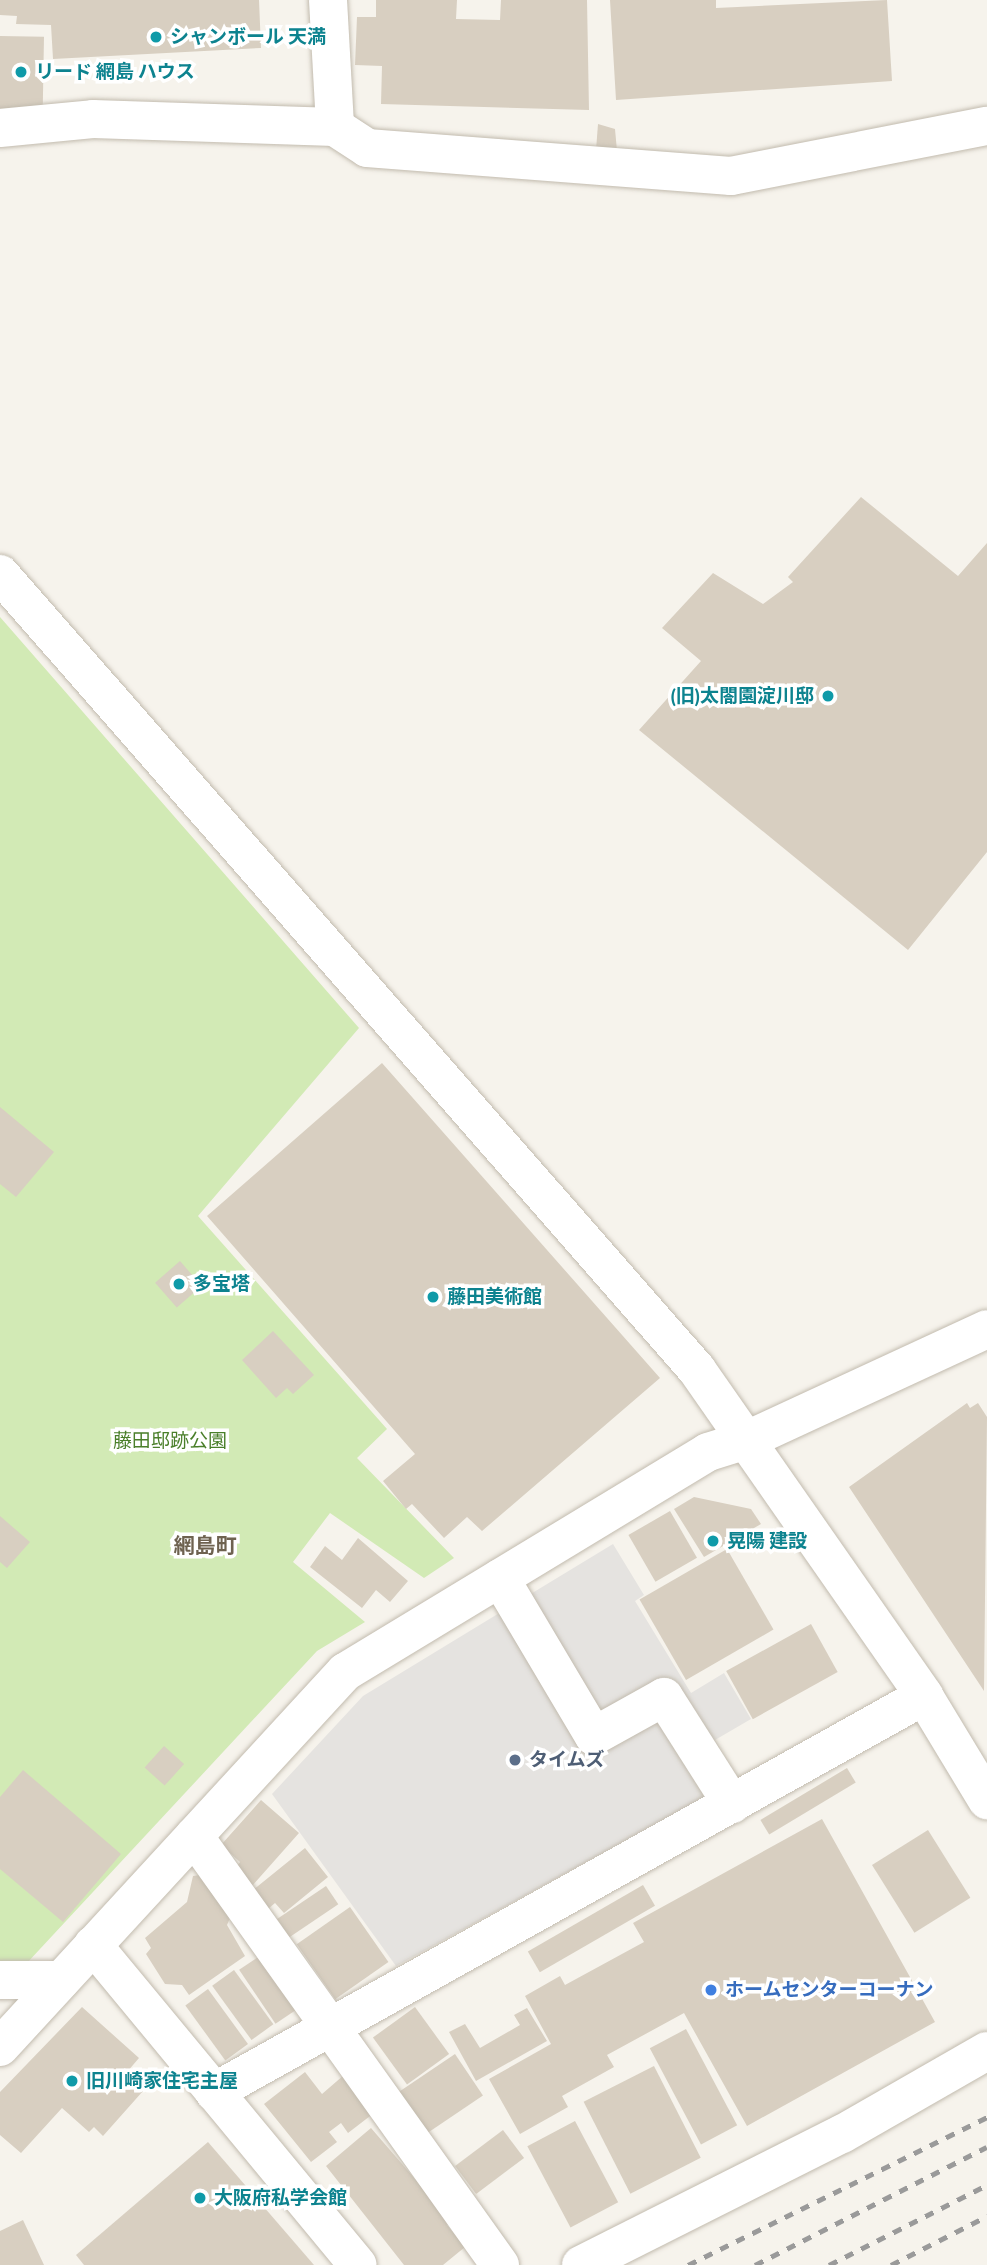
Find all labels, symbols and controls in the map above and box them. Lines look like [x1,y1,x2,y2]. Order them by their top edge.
place label: シャンボール 天満 [170,26,326,48]
marker: シャンボール 天満 [148,29,164,45]
place label: リード 網島 ハウス [35,61,195,83]
marker: リード 網島 ハウス [13,64,29,80]
place label: (旧)太閤園淀川邸 [670,685,814,707]
marker: (旧)太閤園淀川邸 [820,688,836,704]
place label: 多宝塔 [193,1273,250,1295]
marker: 多宝塔 [171,1276,187,1292]
place label: 藤田美術館 [447,1286,542,1308]
marker: 藤田美術館 [425,1289,441,1305]
park label: 藤田邸跡公園 [113,1430,227,1452]
place label: 晃陽 建設 [727,1530,807,1552]
district label: 網島町 [174,1533,236,1559]
marker: 晃陽 建設 [705,1533,721,1549]
place label: タイムズ [529,1749,605,1771]
marker: タイムズ [507,1752,523,1768]
place label: ホームセンターコーナン [725,1979,934,2001]
marker: ホームセンターコーナン [703,1982,719,1998]
place label: 旧川崎家住宅主屋 [86,2070,238,2092]
marker: 旧川崎家住宅主屋 [64,2073,80,2089]
place label: 大阪府私学会館 [214,2187,347,2209]
marker: 大阪府私学会館 [192,2190,208,2206]

